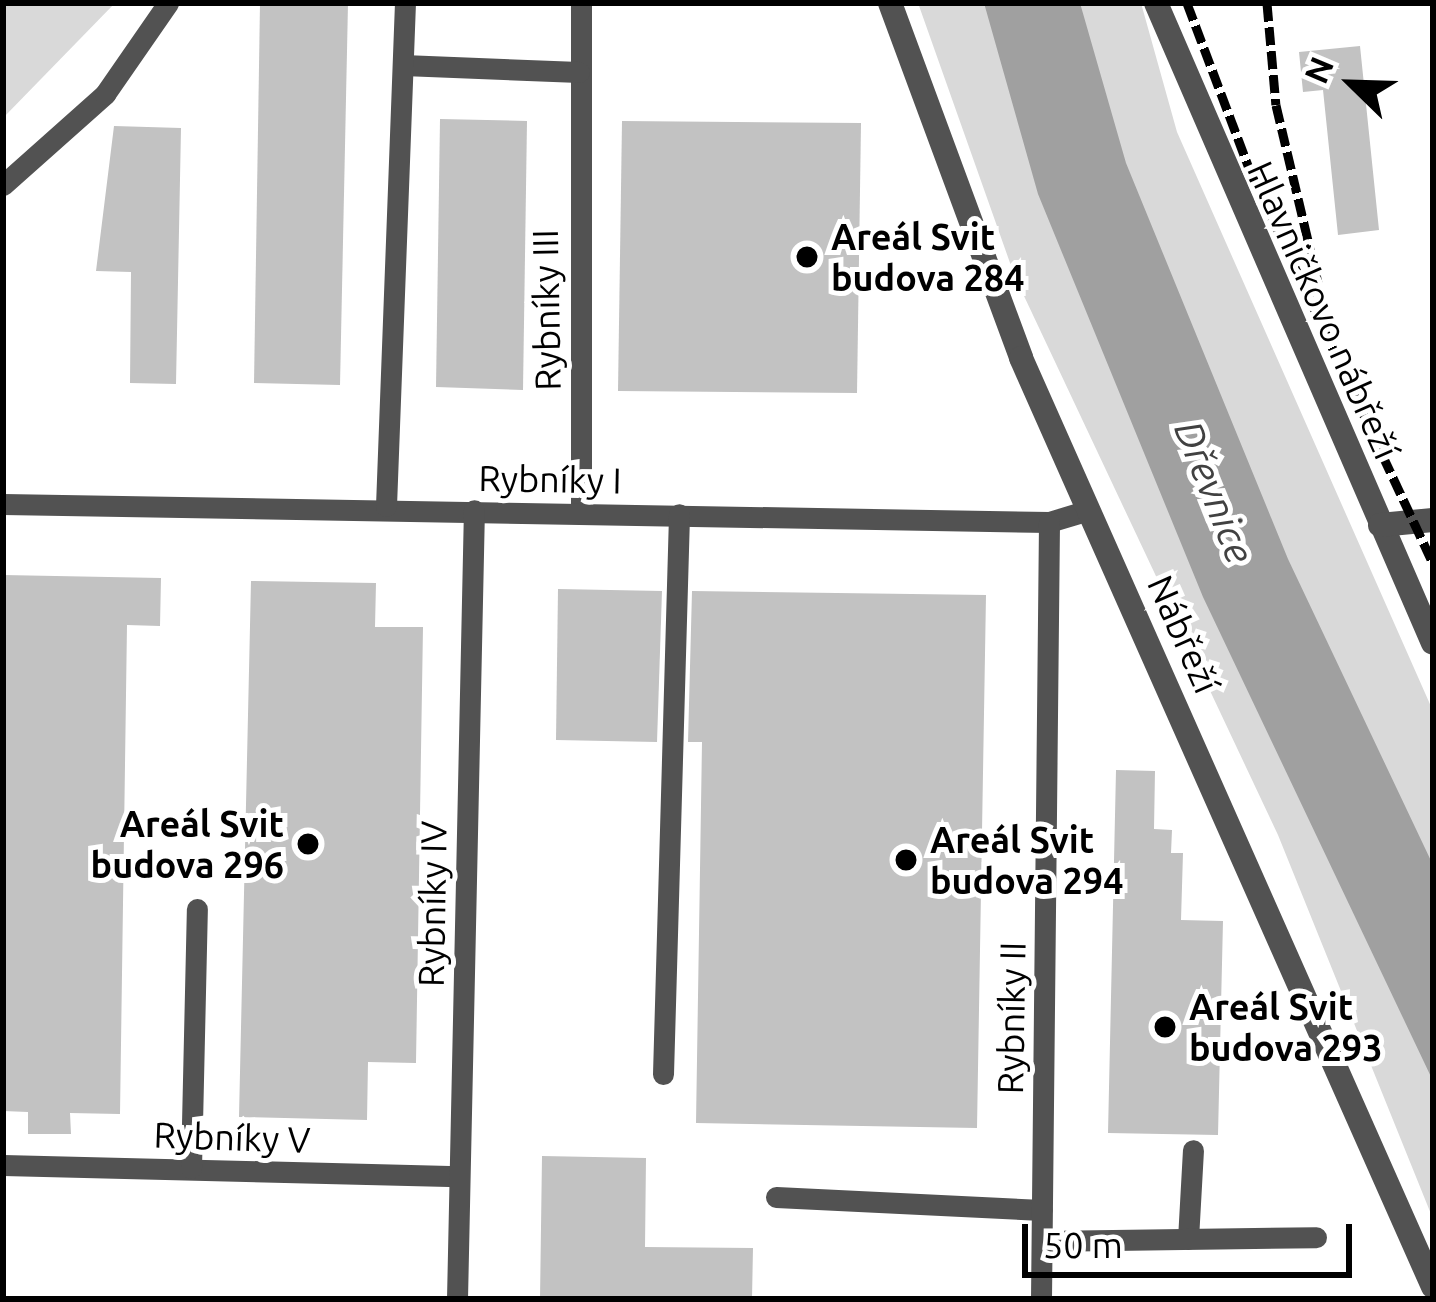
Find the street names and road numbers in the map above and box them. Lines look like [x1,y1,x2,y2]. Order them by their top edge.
street label: Hlavničkovo nábřeží [1239,155,1409,465]
street label: Rybníky III [523,229,569,391]
street label: Rybníky I [478,456,622,502]
street label: Nábřeží [1139,569,1229,699]
street label: Rybníky IV [409,821,455,987]
street label: Rybníky II [988,941,1034,1095]
street label: Rybníky V [153,1113,311,1161]

